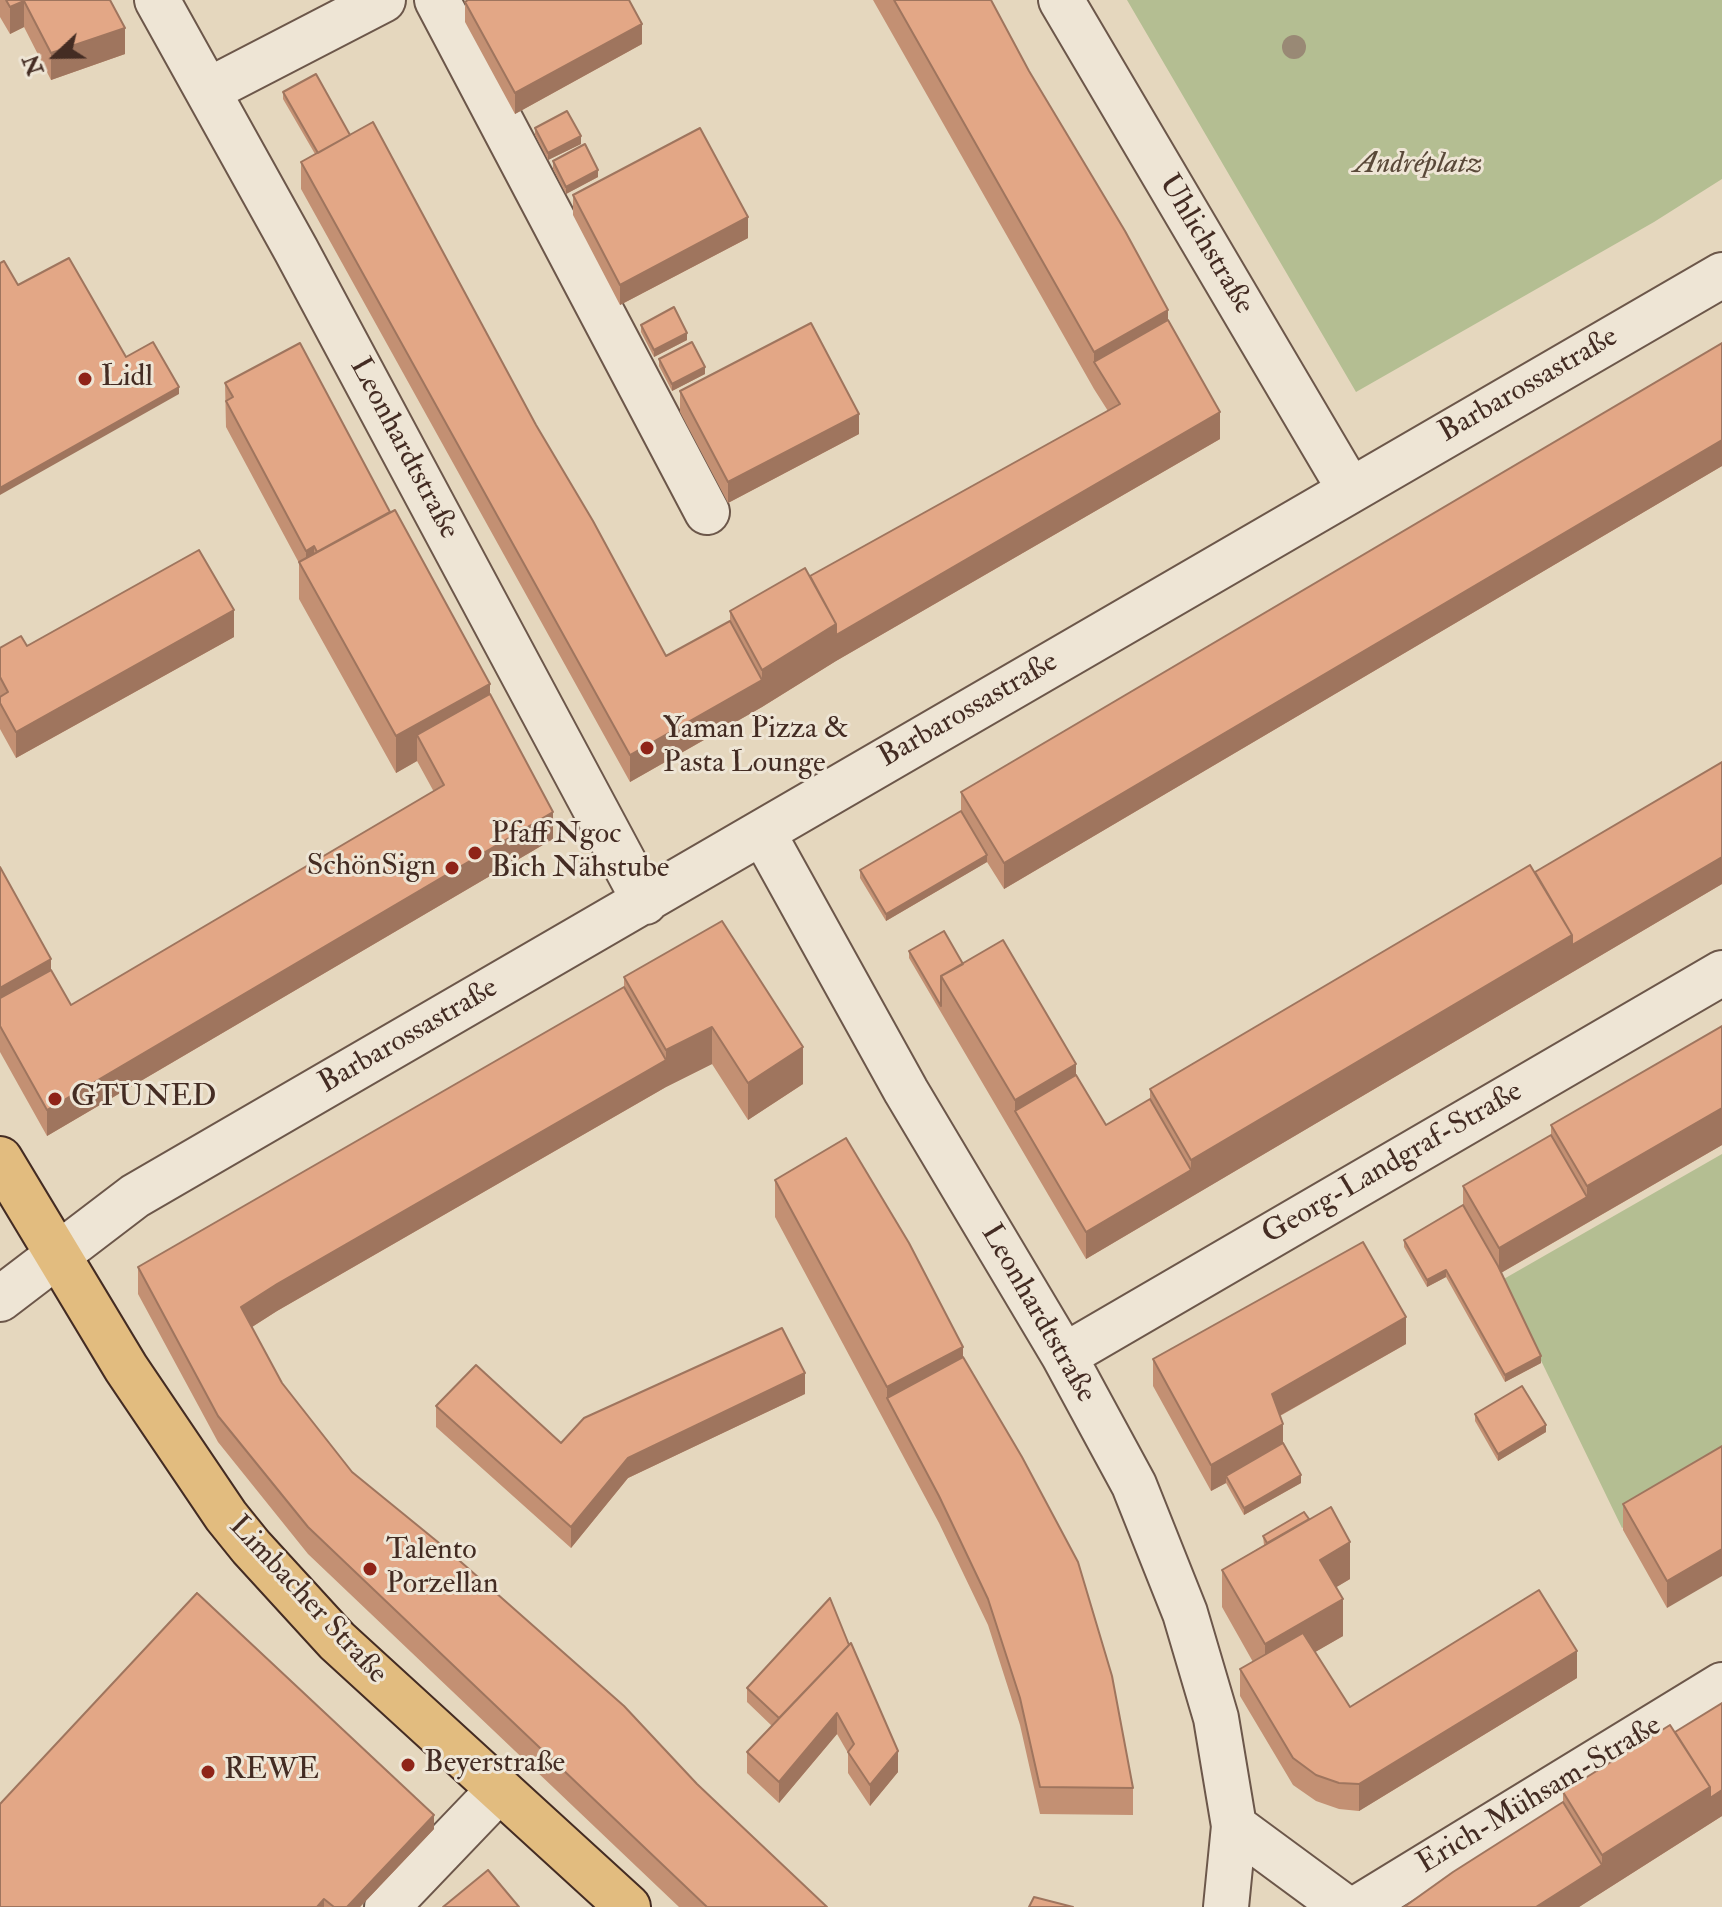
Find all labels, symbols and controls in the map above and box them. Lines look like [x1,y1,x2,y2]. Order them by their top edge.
north arrow [16,16,96,96]
text: N [17,51,50,79]
park label: Andréplatz [1354,148,1482,184]
street label: Uhlichstraße [1149,169,1261,321]
street label: Barbarossastraße [1433,320,1625,452]
street label: Leonhardtstraße [340,352,466,546]
place label: Lidl [101,361,153,397]
marker: Lidl [76,370,94,388]
street label: Barbarossastraße [873,645,1065,777]
place label: Yaman Pizza & Pasta Lounge [663,713,849,784]
marker: Yaman Pizza & Pasta Lounge [638,739,656,757]
place label: Pfaff Ngoc Bich Nähstube [491,818,669,888]
marker: Pfaff Ngoc Bich Nähstube [466,844,484,862]
place label: SchönSign [307,850,436,886]
marker: SchönSign [443,859,461,877]
street label: Barbarossastraße [313,971,505,1103]
street label: Georg-Landgraf-Straße [1257,1075,1529,1253]
place label: GTUNED [71,1081,217,1117]
marker: GTUNED [46,1090,64,1108]
street label: Leonhardtstraße [971,1218,1103,1410]
street label: Limbacher Straße [220,1510,394,1692]
place label: Talento Porzellan [386,1534,499,1604]
marker: Talento Porzellan [361,1560,379,1578]
street label: Erich-Mühsam-Straße [1412,1709,1668,1883]
place label: Beyerstraße [424,1747,565,1783]
place label: REWE [224,1754,319,1790]
marker: Beyerstraße [399,1756,417,1774]
marker: REWE [199,1763,217,1781]

